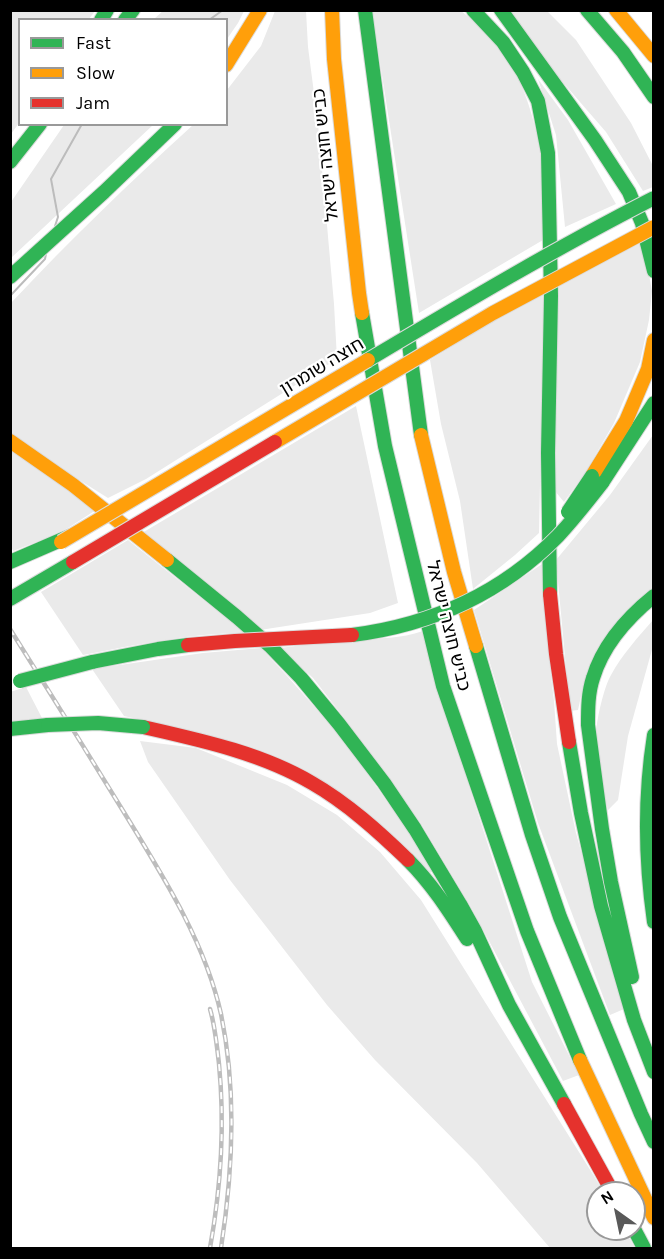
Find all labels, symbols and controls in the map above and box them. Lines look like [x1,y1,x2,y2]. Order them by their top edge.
legend [18,18,228,126]
text: Fast [76,32,111,54]
text: Slow [76,62,115,84]
street label: כביש חוצה ישראל [308,87,344,223]
text: Jam [76,92,110,114]
street label: חוצה שומרון [276,334,368,400]
street label: כביש חוצה ישראל [421,559,475,693]
north arrow [586,1181,646,1241]
text: N [597,1186,617,1208]

